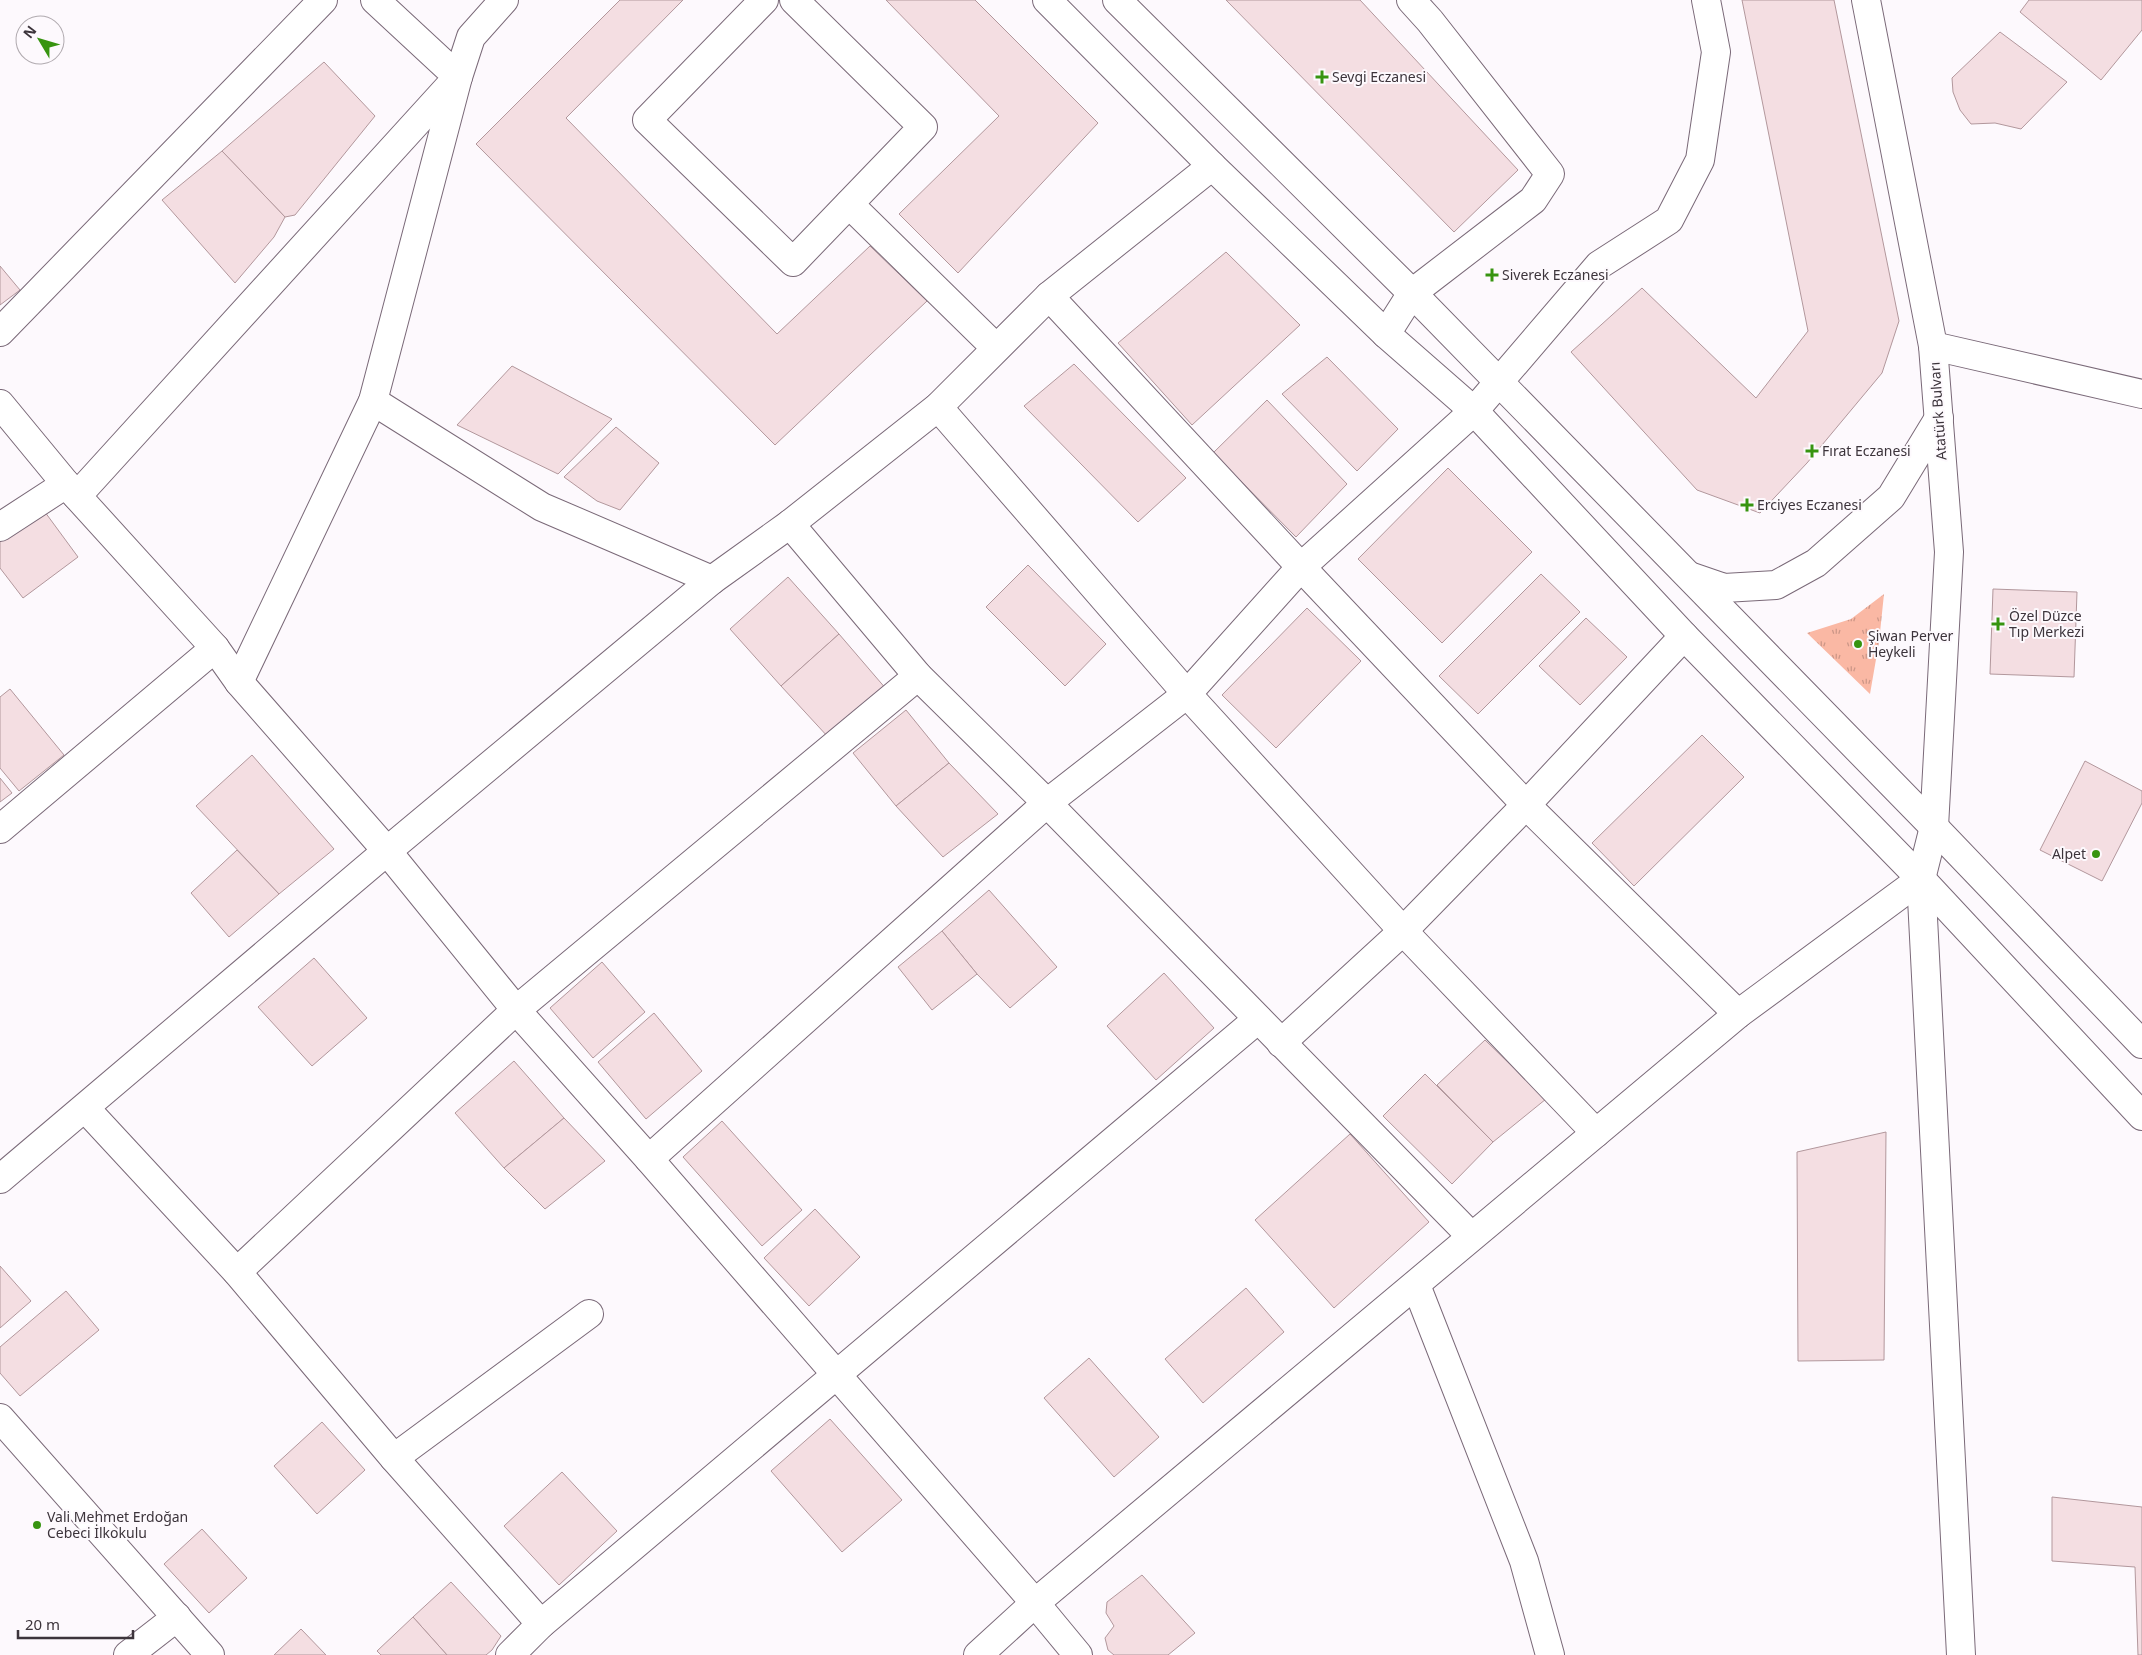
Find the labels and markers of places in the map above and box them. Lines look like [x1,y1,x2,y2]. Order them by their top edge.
place label: Sevgi Eczanesi [1332,67,1426,86]
marker: Sevgi Eczanesi [1316,71,1328,83]
place label: Siverek Eczanesi [1502,265,1609,284]
marker: Siverek Eczanesi [1486,269,1498,281]
place label: Fırat Eczanesi [1822,441,1911,460]
marker: Fırat Eczanesi [1806,445,1818,457]
place label: Erciyes Eczanesi [1757,495,1862,514]
marker: Erciyes Eczanesi [1741,499,1753,511]
place label: Özel Düzce Tıp Merkezi [2009,606,2084,641]
marker: Özel Düzce Tıp Merkezi [1991,617,2005,631]
place label: Şiwan Perver Heykeli [1868,626,1954,661]
marker: Şiwan Perver Heykeli [1852,638,1864,650]
place label: Alpet [2052,844,2086,863]
marker: Alpet [2090,848,2102,860]
place label: Vali Mehmet Erdoğan Cebeci İlkokulu [47,1507,188,1542]
marker: Vali Mehmet Erdoğan Cebeci İlkokulu [31,1519,43,1531]

